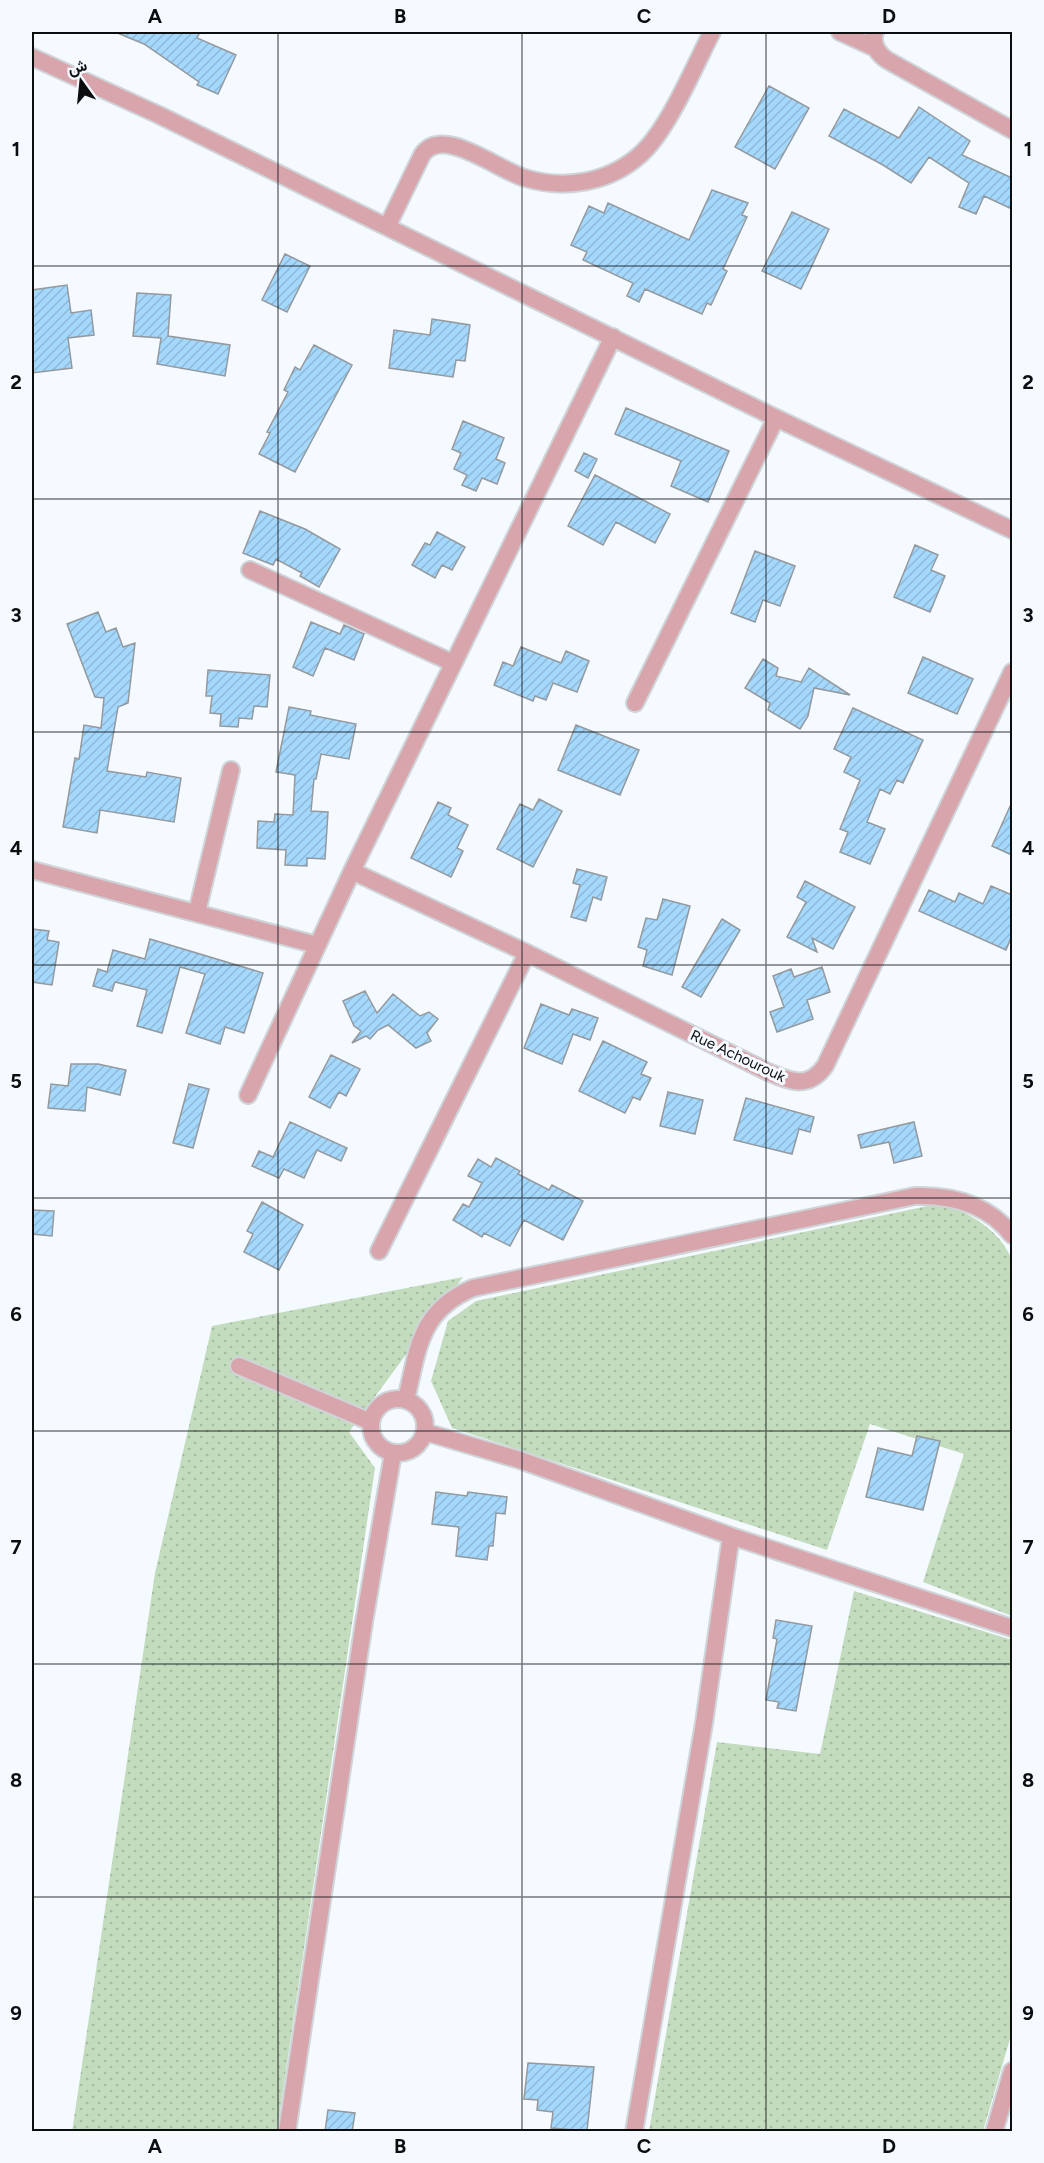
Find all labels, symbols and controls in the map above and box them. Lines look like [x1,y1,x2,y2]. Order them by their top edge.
text: A [148,4,163,28]
text: B [394,4,406,28]
text: C [637,4,651,28]
text: D [882,4,896,28]
north arrow [51,51,111,111]
text: ش [65,55,89,79]
text: 1 [12,137,20,161]
text: 1 [1024,137,1032,161]
text: 2 [10,370,22,394]
text: 2 [1022,370,1034,394]
text: 3 [10,603,22,627]
text: 3 [1022,603,1034,627]
text: 4 [10,836,23,860]
text: 4 [1022,836,1035,860]
street label: Rue Achourouk [688,1026,789,1086]
text: 5 [10,1069,22,1093]
text: 5 [1022,1069,1034,1093]
text: 6 [10,1302,22,1326]
text: 6 [1022,1302,1034,1326]
text: 7 [10,1535,22,1559]
text: 7 [1022,1535,1034,1559]
text: 8 [10,1768,22,1792]
text: 8 [1022,1768,1034,1792]
text: 9 [10,2001,22,2025]
text: 9 [1022,2001,1034,2025]
text: A [148,2134,163,2158]
text: B [394,2134,406,2158]
text: C [637,2134,651,2158]
text: D [882,2134,896,2158]

